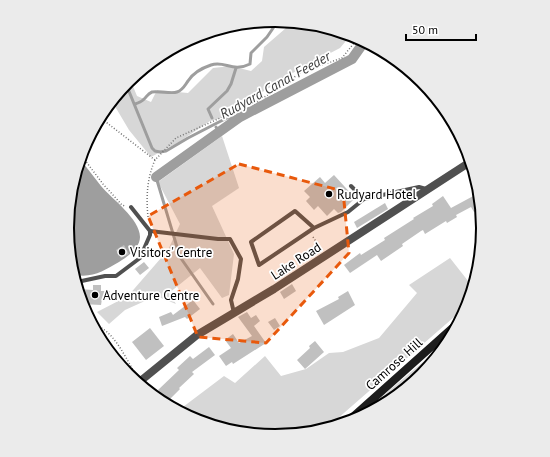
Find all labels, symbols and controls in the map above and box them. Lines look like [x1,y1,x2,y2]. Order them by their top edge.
scale bar [406,16,476,42]
text: 50 m [412,22,438,37]
water label: Rudyard Canal Feeder [217,46,335,123]
place label: Rudyard Hotel [337,186,417,203]
marker: Rudyard Hotel [324,189,334,199]
street label: Lake Road [268,238,324,284]
place label: Visitors' Centre [129,244,212,261]
marker: Visitors' Centre [117,247,127,257]
place label: Adventure Centre [103,287,199,304]
marker: Adventure Centre [90,290,100,300]
street label: Camrose Hill [362,334,426,394]

